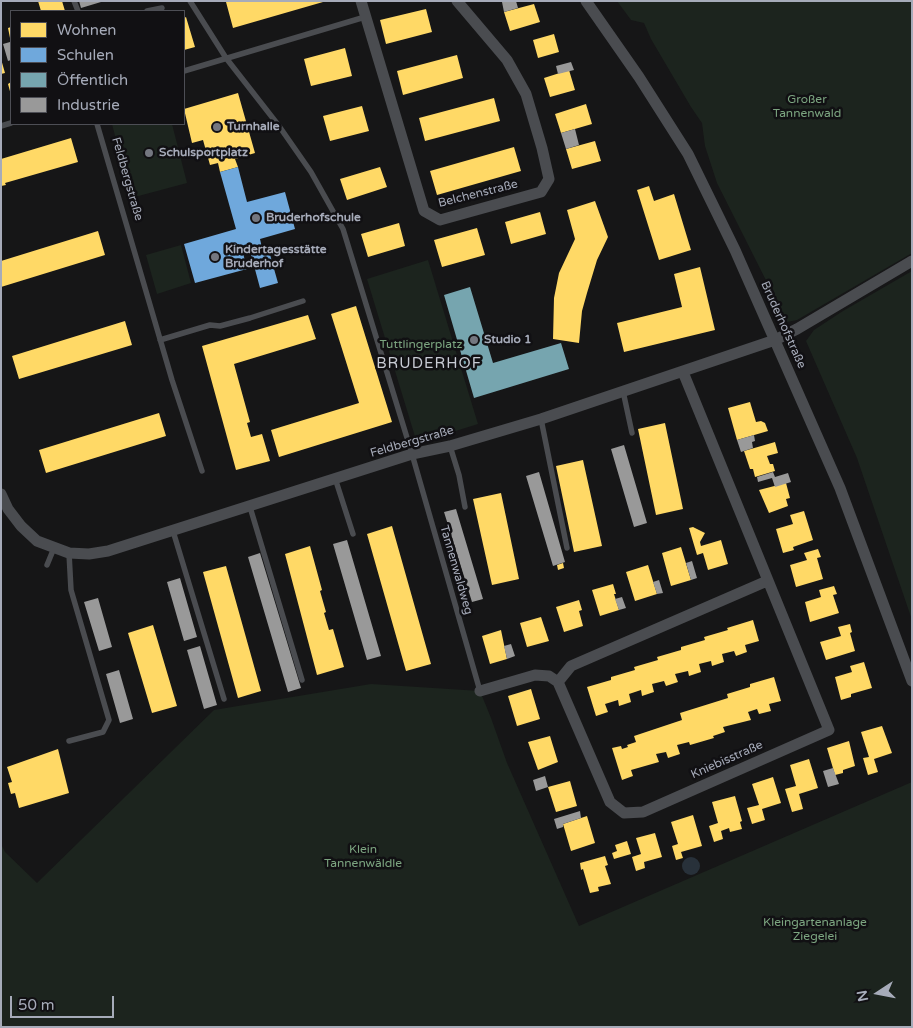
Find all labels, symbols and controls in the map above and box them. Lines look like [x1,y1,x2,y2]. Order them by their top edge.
legend [10,10,185,125]
text: Wohnen [57,21,117,39]
text: Schulen [57,46,114,64]
text: Öffentlich [57,71,128,89]
park label: Großer Tannenwald [773,93,841,121]
text: Industrie [57,96,120,114]
place label: Turnhalle [227,120,280,134]
marker: Turnhalle [211,121,223,133]
street label: Feldbergstraße [108,136,146,222]
place label: Schulsportplatz [159,146,248,160]
marker: Schulsportplatz [143,147,155,159]
street label: Belchenstraße [437,177,519,211]
place label: Bruderhofschule [266,211,361,225]
marker: Bruderhofschule [250,212,262,224]
place label: Kindertagesstätte Bruderhof [225,243,327,271]
marker: Kindertagesstätte Bruderhof [209,251,221,263]
street label: Bruderhofstraße [757,279,809,371]
place label: Studio 1 [484,333,532,347]
marker: Studio 1 [468,334,480,346]
park label: Tuttlingerplatz [379,338,463,352]
district label: BRUDERHOF [375,355,483,373]
street label: Feldbergstraße [369,423,455,461]
street label: Tannenwaldweg [436,524,476,616]
street label: Kniebisstraße [689,738,765,782]
park label: Klein Tannenwäldle [324,843,402,871]
park label: Kleingartenanlage Ziegelei [763,916,867,944]
north arrow [853,968,903,1018]
scale bar [12,986,116,1018]
text: N [853,989,872,1003]
text: 50 m [18,996,55,1014]

